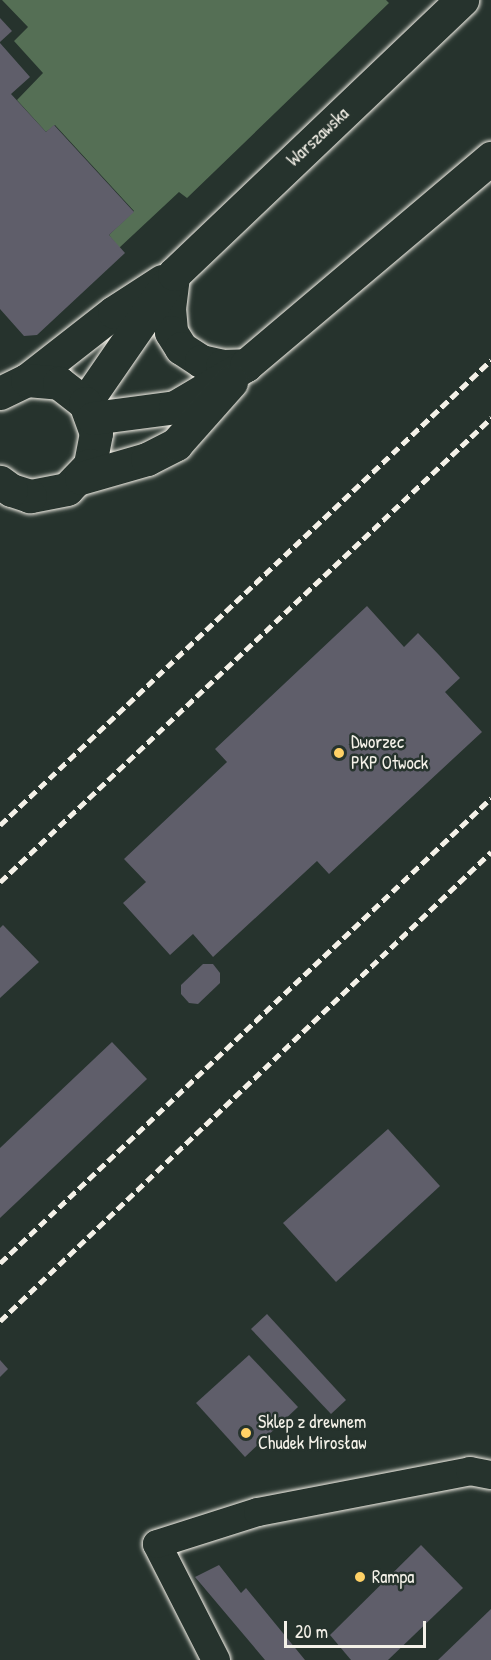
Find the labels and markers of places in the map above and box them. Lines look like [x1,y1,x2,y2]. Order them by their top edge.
place label: Dworzec PKP Otwock [351,732,428,774]
marker: Dworzec PKP Otwock [332,746,346,760]
place label: Sklep z drewnem Chudek Mirosław [258,1412,367,1454]
marker: Sklep z drewnem Chudek Mirosław [239,1426,253,1440]
place label: Rampa [372,1566,414,1588]
marker: Rampa [353,1570,367,1584]

